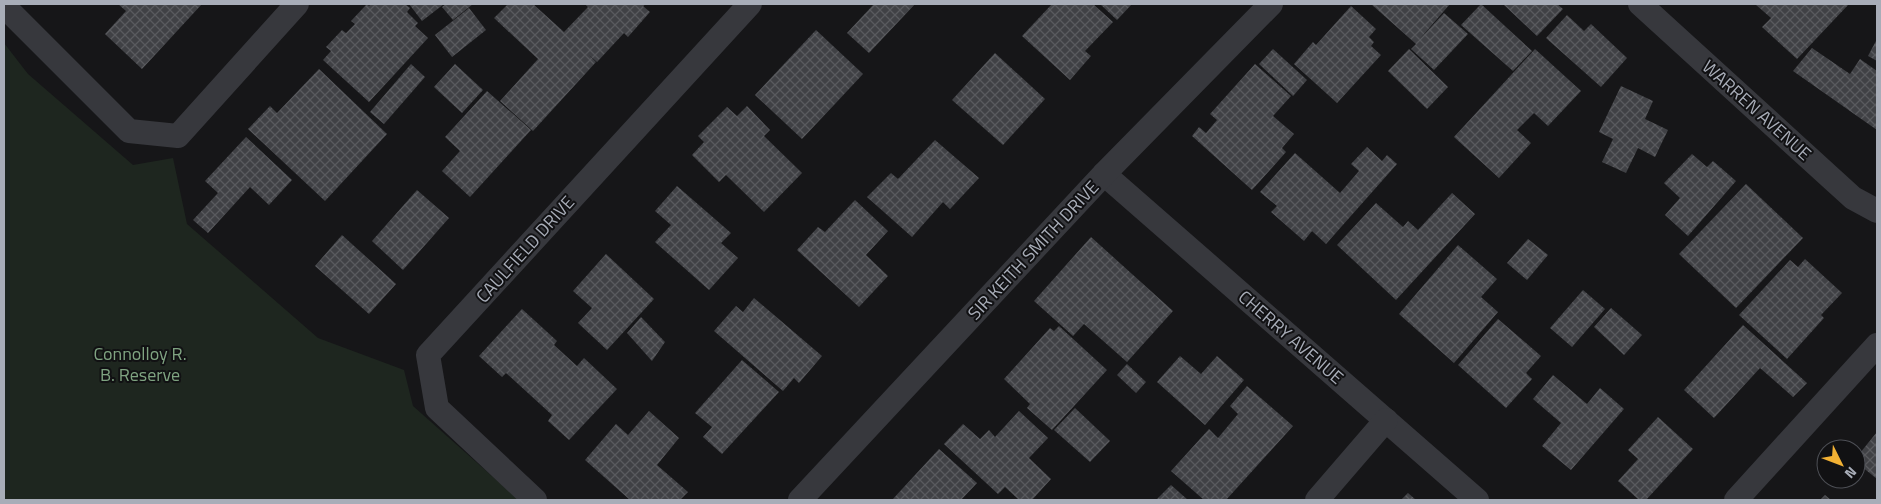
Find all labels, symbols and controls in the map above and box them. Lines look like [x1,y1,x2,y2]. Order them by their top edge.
street label: WARREN AVENUE [1696,53,1818,167]
street label: SIR KEITH SMITH DRIVE [961,174,1105,326]
street label: CAULFIELD DRIVE [469,189,581,309]
street label: CHERRY AVENUE [1232,284,1350,390]
park label: Connolloy R. B. Reserve [93,340,187,388]
north arrow [1816,439,1866,489]
text: N [1840,462,1862,484]

